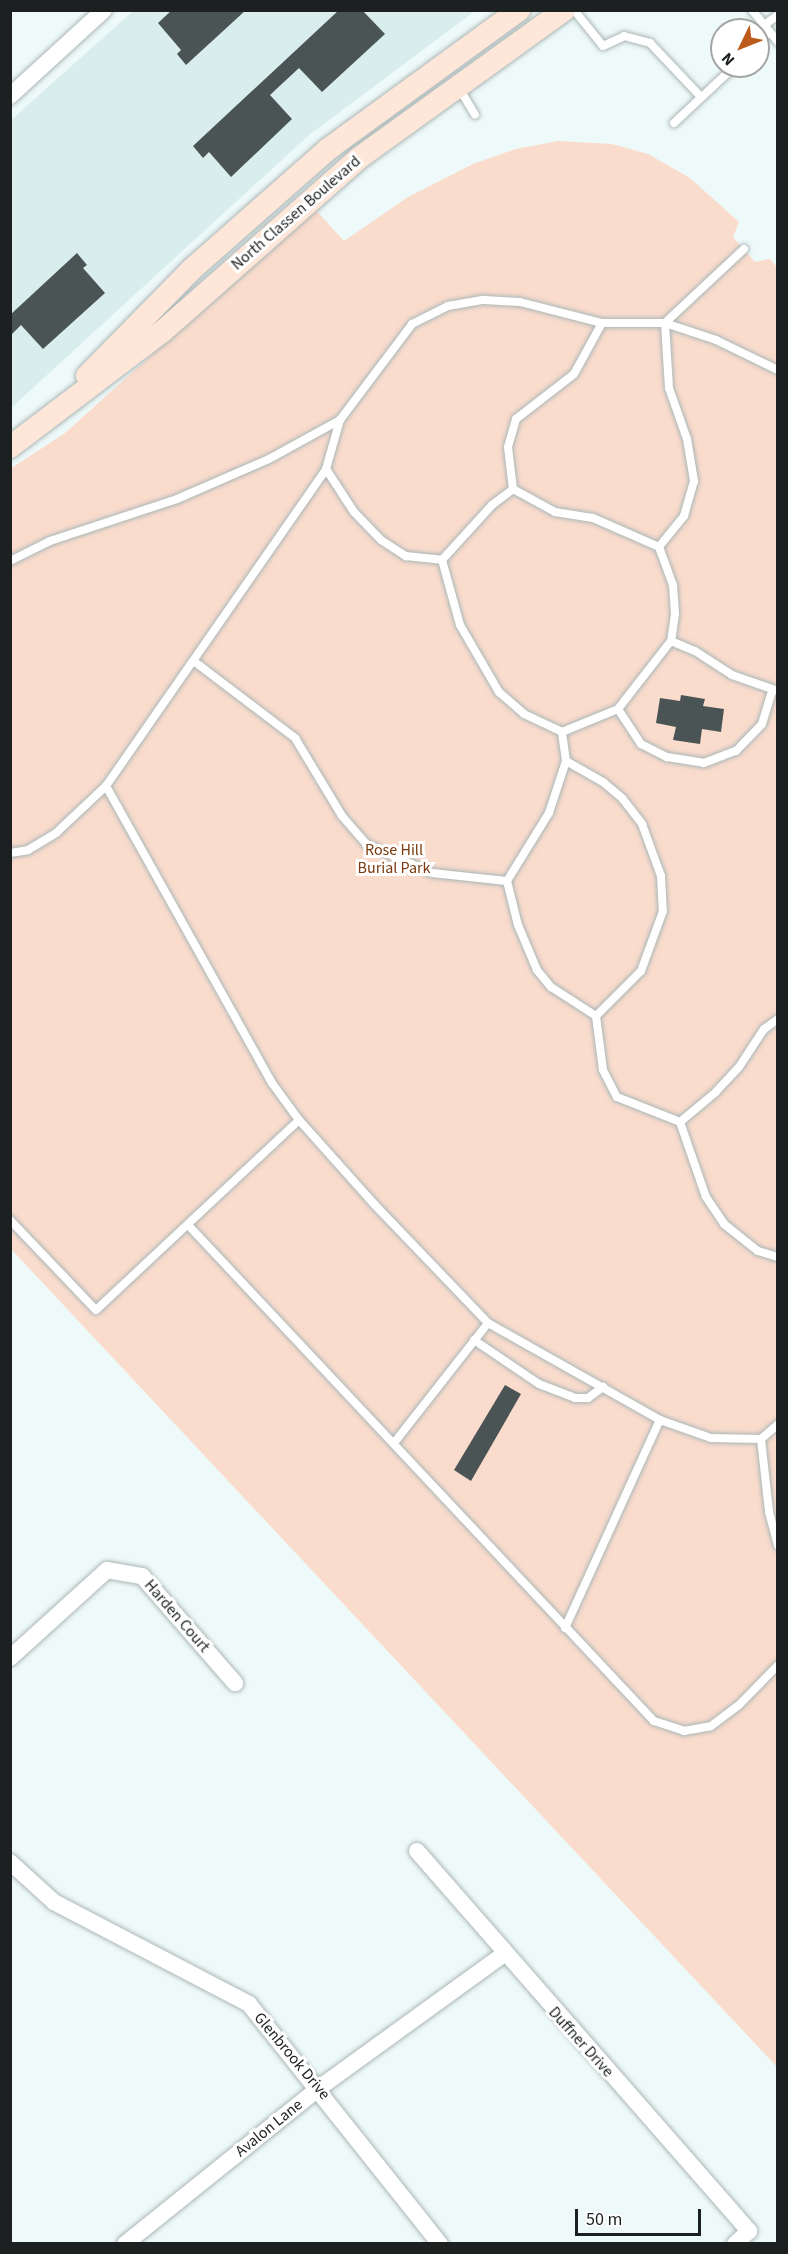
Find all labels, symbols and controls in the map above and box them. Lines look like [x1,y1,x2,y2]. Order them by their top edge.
north arrow [710,18,770,78]
text: N [717,48,740,70]
street label: North Classen Boulevard [228,152,364,274]
park label: Rose Hill Burial Park [358,840,430,878]
street label: Harden Court [140,1576,214,1656]
street label: Duffner Drive [544,2003,618,2081]
street label: Glenbrook Drive [250,2008,334,2104]
street label: Avalon Lane [231,2095,307,2161]
scale bar [578,2197,704,2235]
text: 50 m [586,2207,622,2232]

